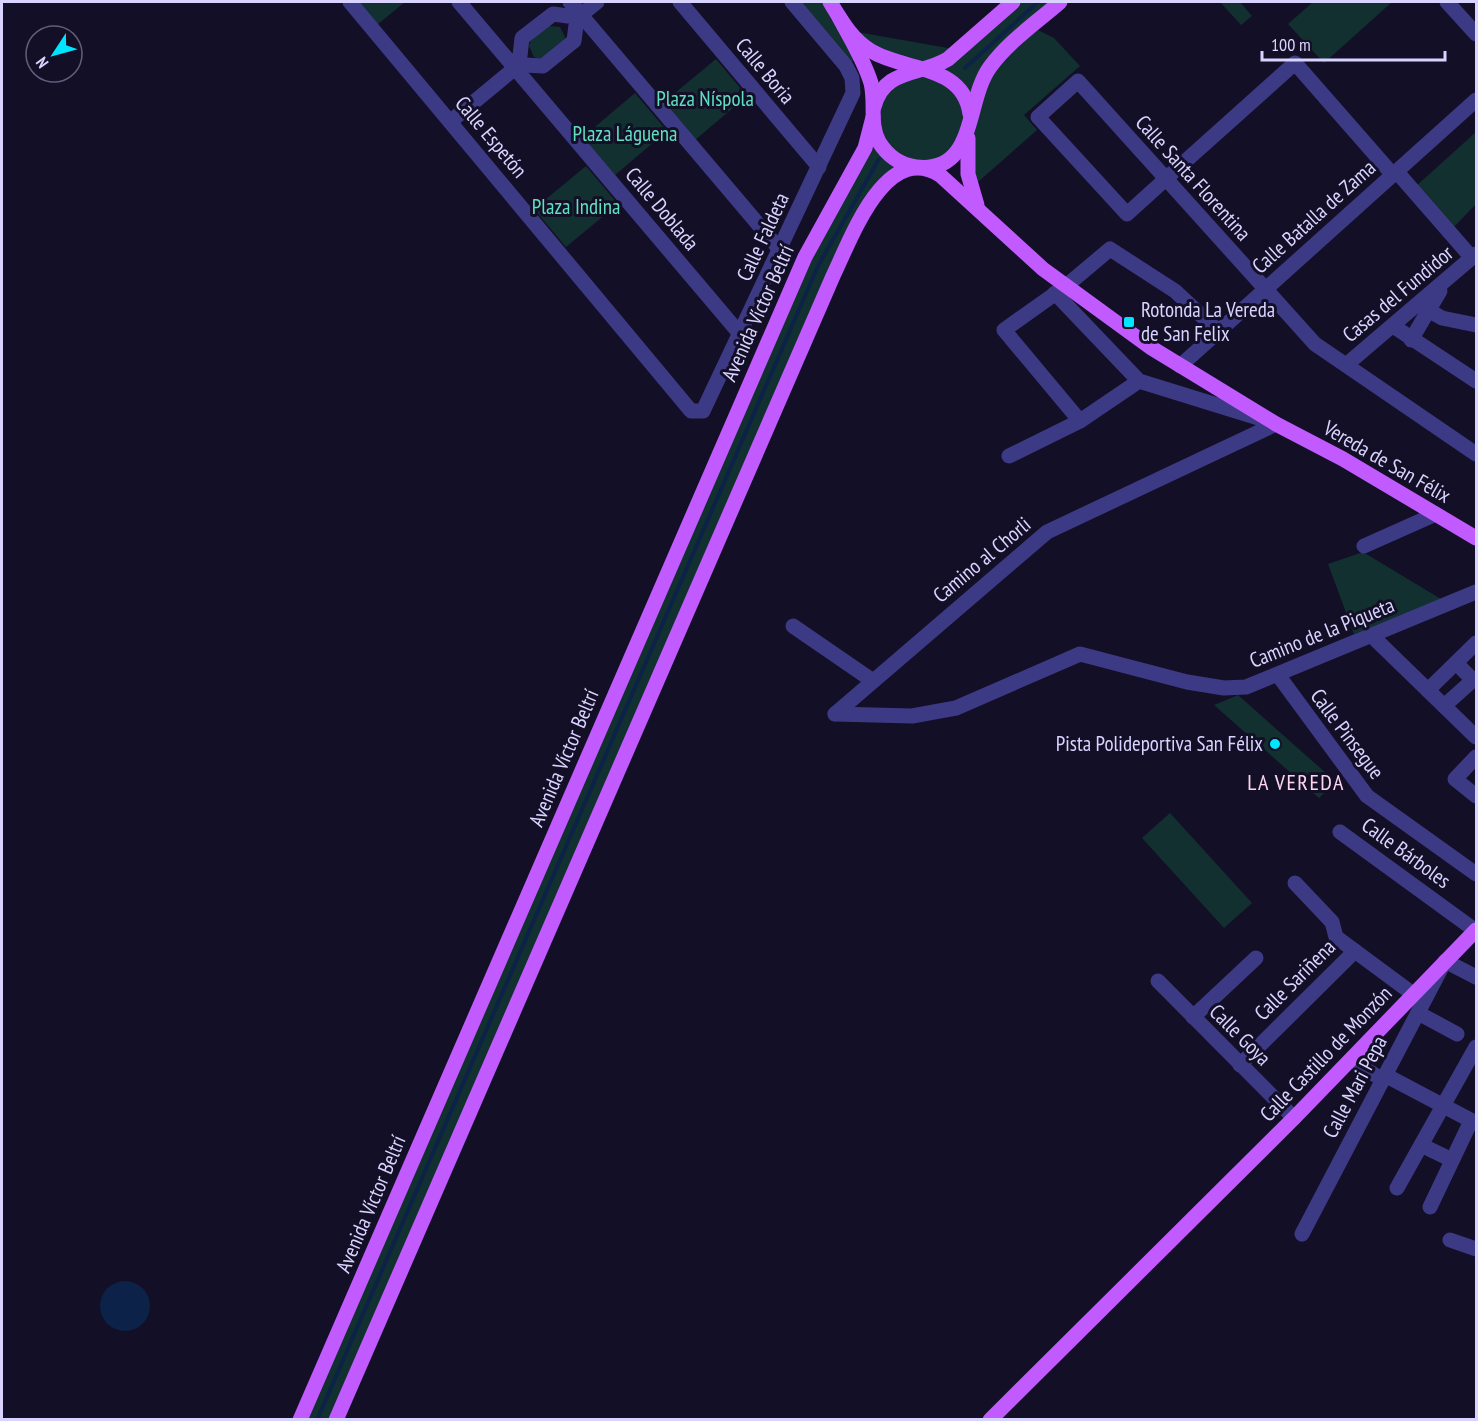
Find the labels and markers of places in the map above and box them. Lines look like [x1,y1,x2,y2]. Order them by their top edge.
place label: Rotonda La Vereda de San Felix [1141,296,1275,347]
marker: Rotonda La Vereda de San Felix [1122,315,1136,329]
place label: Pista Polideportiva San Félix [1056,730,1263,757]
marker: Pista Polideportiva San Félix [1268,737,1282,751]

